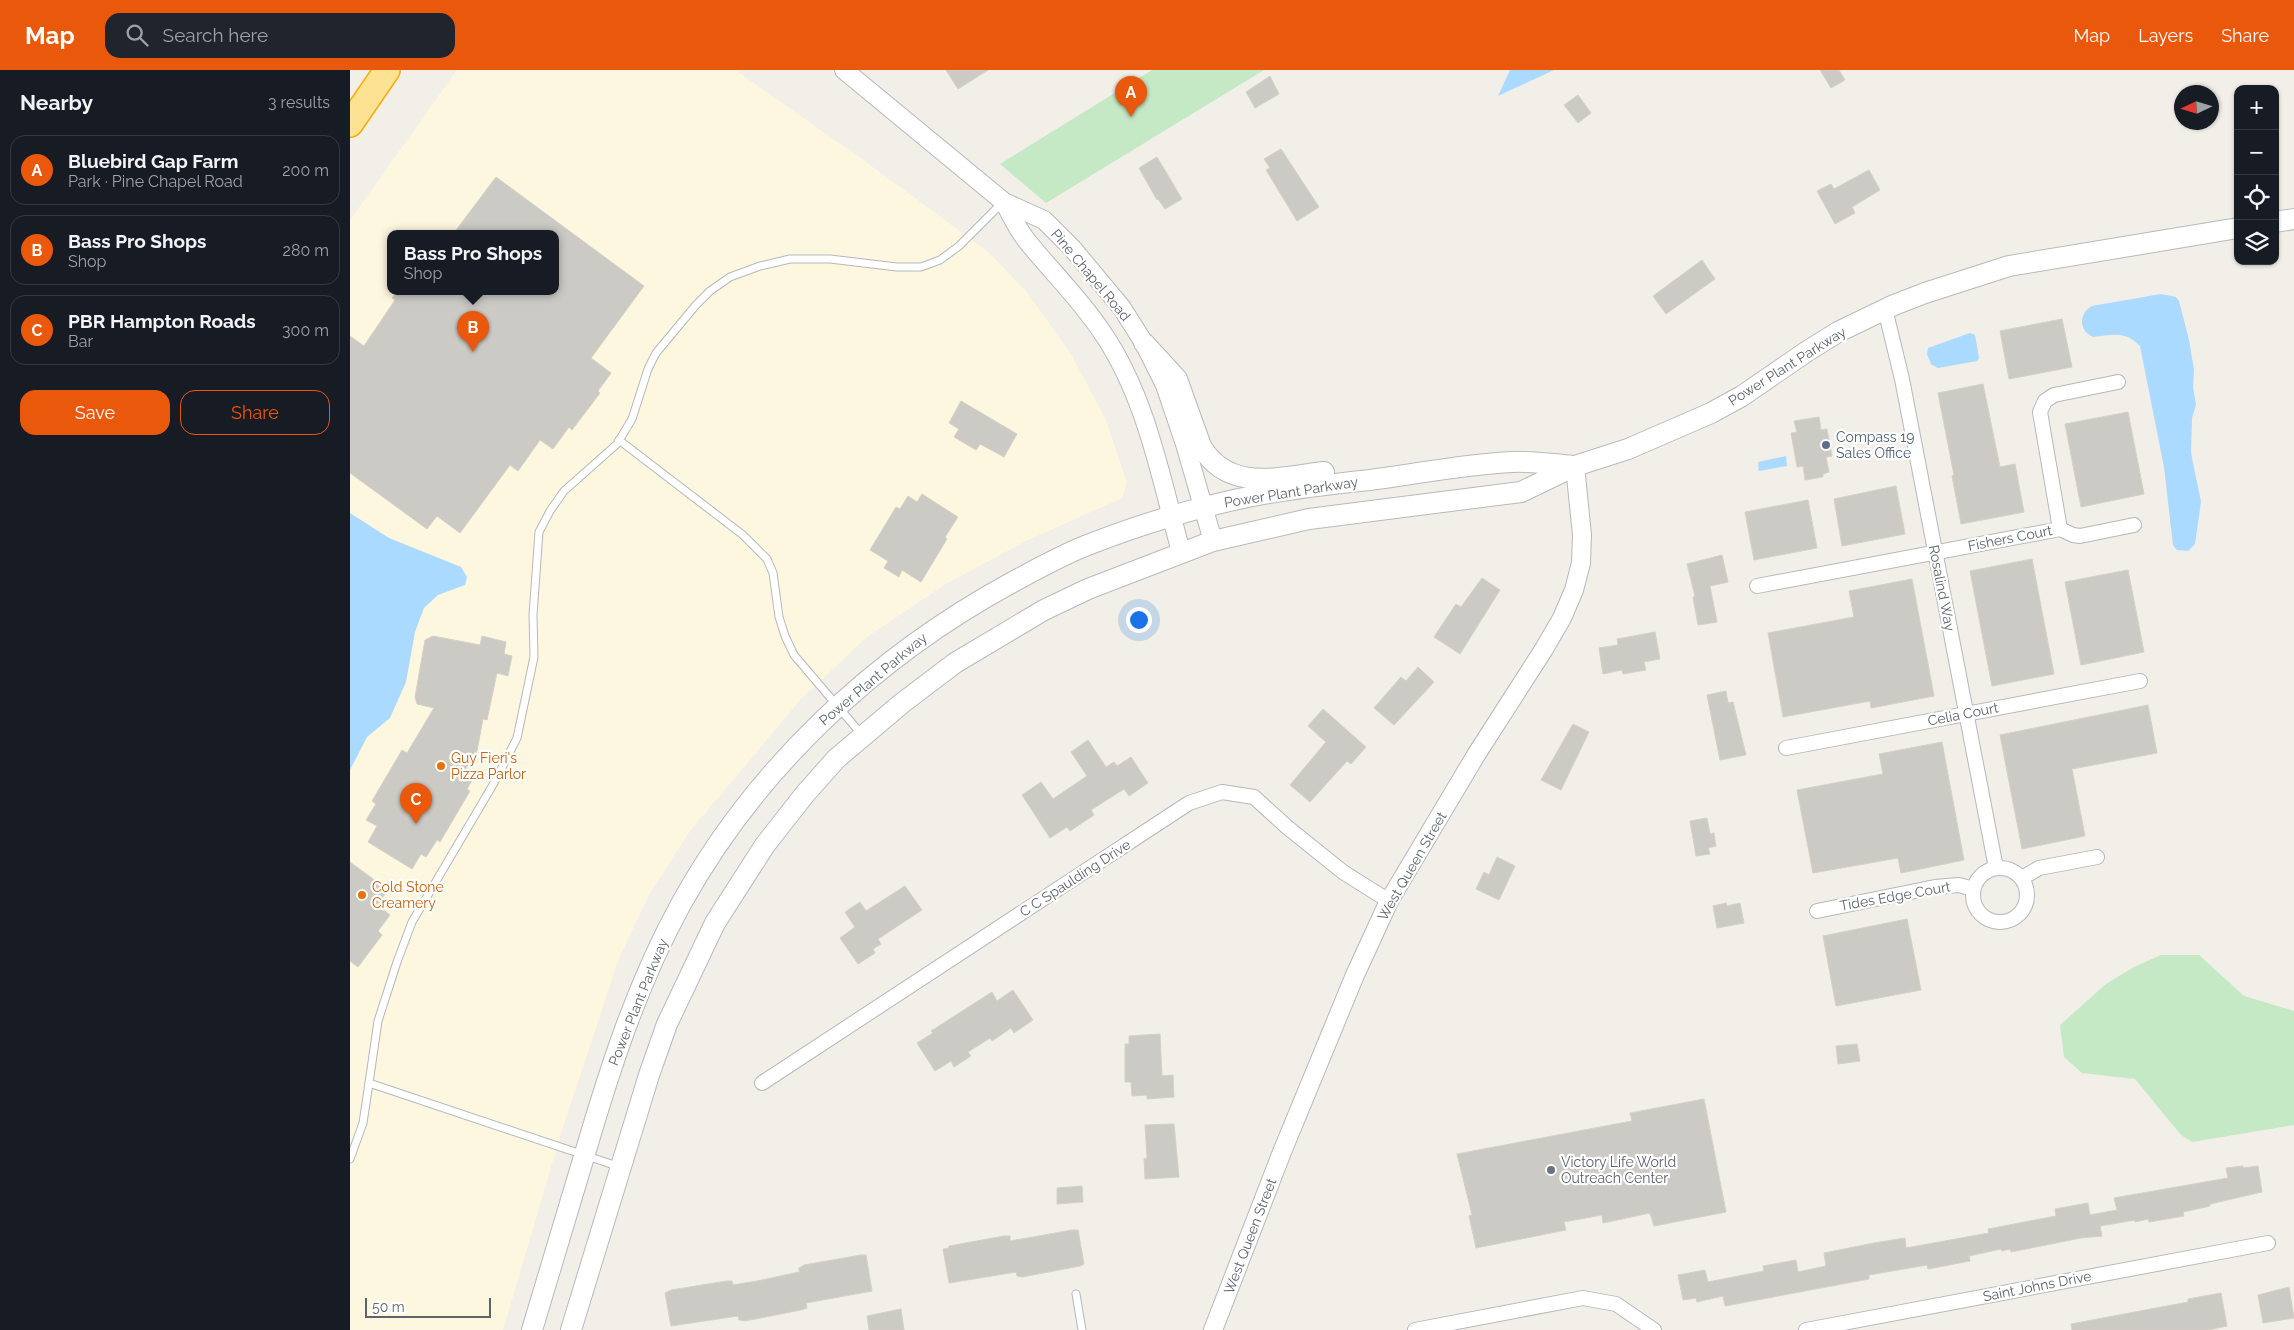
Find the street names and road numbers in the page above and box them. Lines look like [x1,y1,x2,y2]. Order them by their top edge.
street label: Pine Chapel Road [1048,226,1134,324]
street label: Power Plant Parkway [1725,323,1849,409]
street label: Power Plant Parkway [1223,473,1360,510]
street label: Fishers Court [1966,522,2054,554]
street label: Rosalind Way [1926,544,1958,633]
street label: Power Plant Parkway [816,629,930,729]
street label: Celia Court [1926,699,2000,729]
street label: West Queen Street [1374,809,1450,923]
street label: C C Spaulding Drive [1017,836,1133,920]
street label: Tides Edge Court [1838,878,1952,914]
street label: Power Plant Parkway [605,936,671,1068]
street label: West Queen Street [1221,1176,1280,1296]
street label: Saint Johns Drive [1981,1268,2093,1304]

